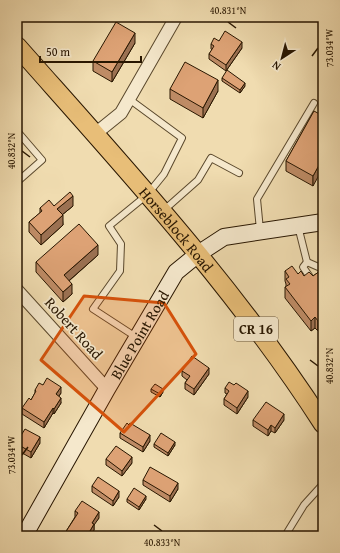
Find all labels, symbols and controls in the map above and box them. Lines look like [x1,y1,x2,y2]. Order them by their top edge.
text: 40.831°N [210,3,247,18]
text: 73.034°W [322,28,337,67]
scale bar [40,38,141,64]
north arrow [262,38,302,78]
text: 50 m [46,43,70,60]
text: N [268,57,284,75]
text: 40.832°N [4,132,19,169]
street label: Horseblock Road [135,182,219,276]
street label: Blue Point Road [105,286,173,383]
street label: Robert Road [40,292,108,364]
road number: CR 16 [234,317,278,341]
text: 40.832°N [322,347,337,384]
text: 73.034°W [4,435,19,474]
text: 40.833°N [144,535,181,550]

